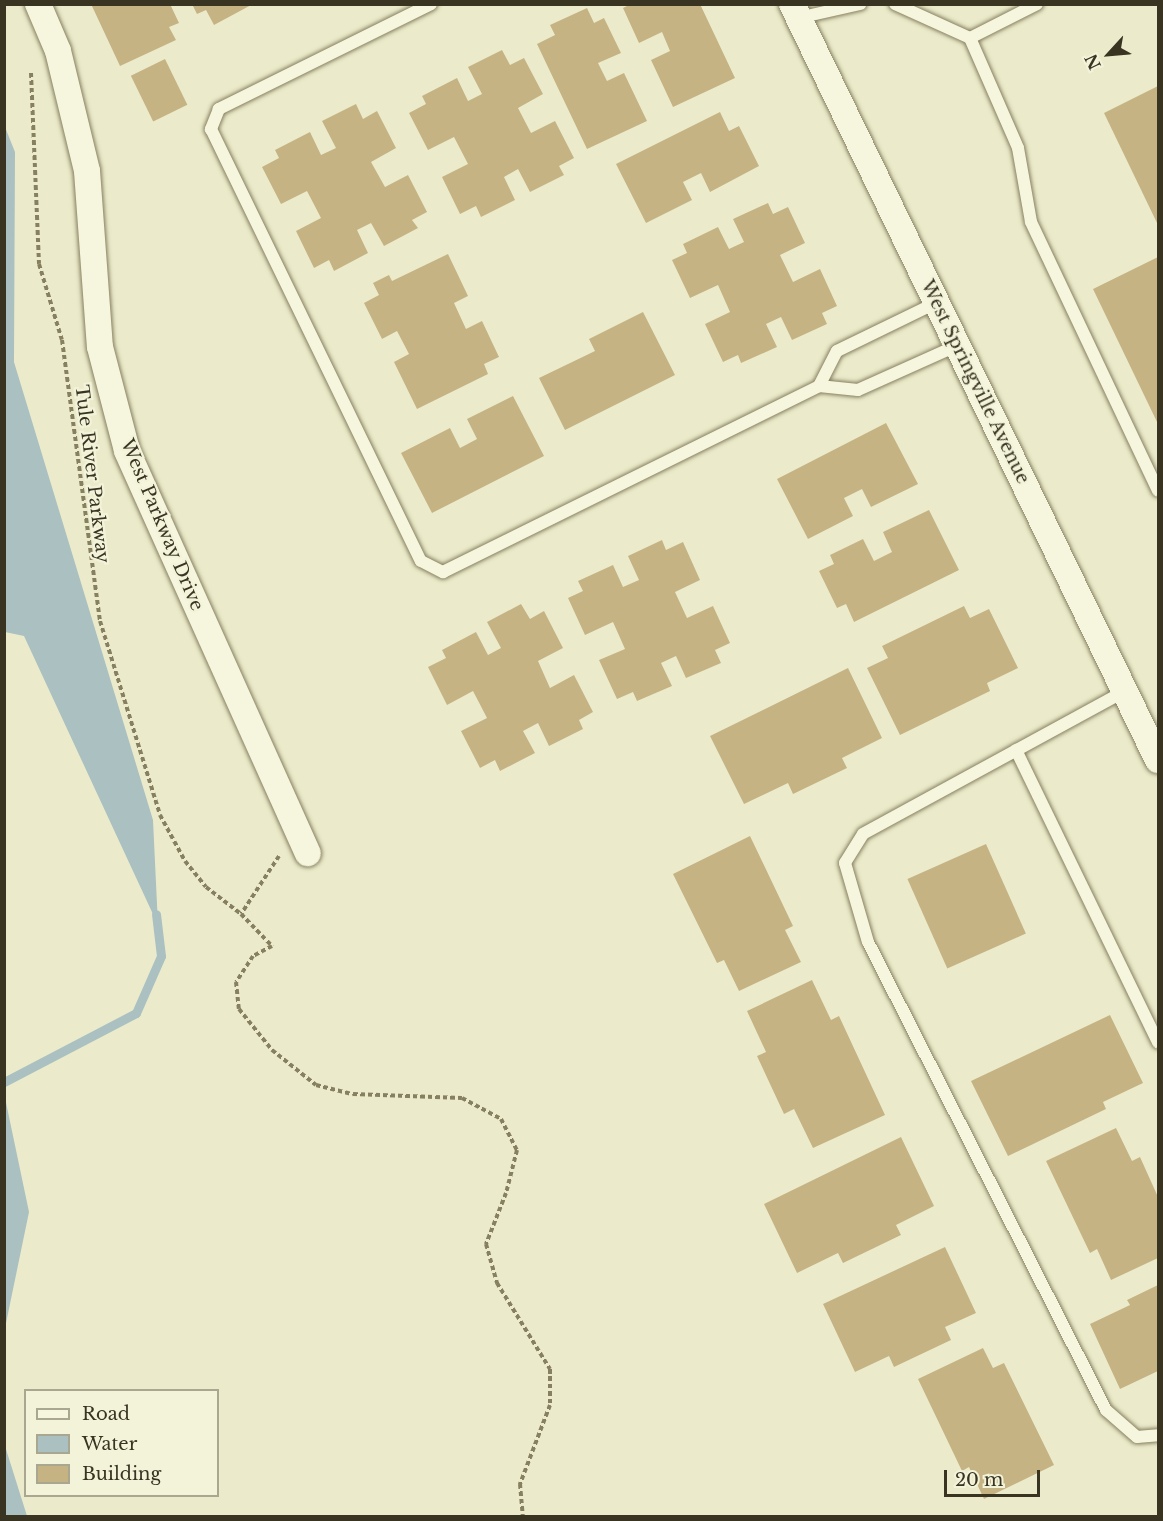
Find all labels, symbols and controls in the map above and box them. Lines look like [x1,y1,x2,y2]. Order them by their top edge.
north arrow [1079,24,1139,84]
text: N [1081,51,1105,73]
street label: West Springville Avenue [916,276,1034,488]
street label: Tule River Parkway [70,383,114,565]
street label: West Parkway Drive [116,436,208,614]
legend [24,1389,219,1497]
text: Road [82,1403,130,1425]
text: Water [82,1433,137,1455]
scale bar [947,1458,1043,1496]
text: Building [82,1463,161,1485]
text: 20 m [955,1469,1003,1491]

